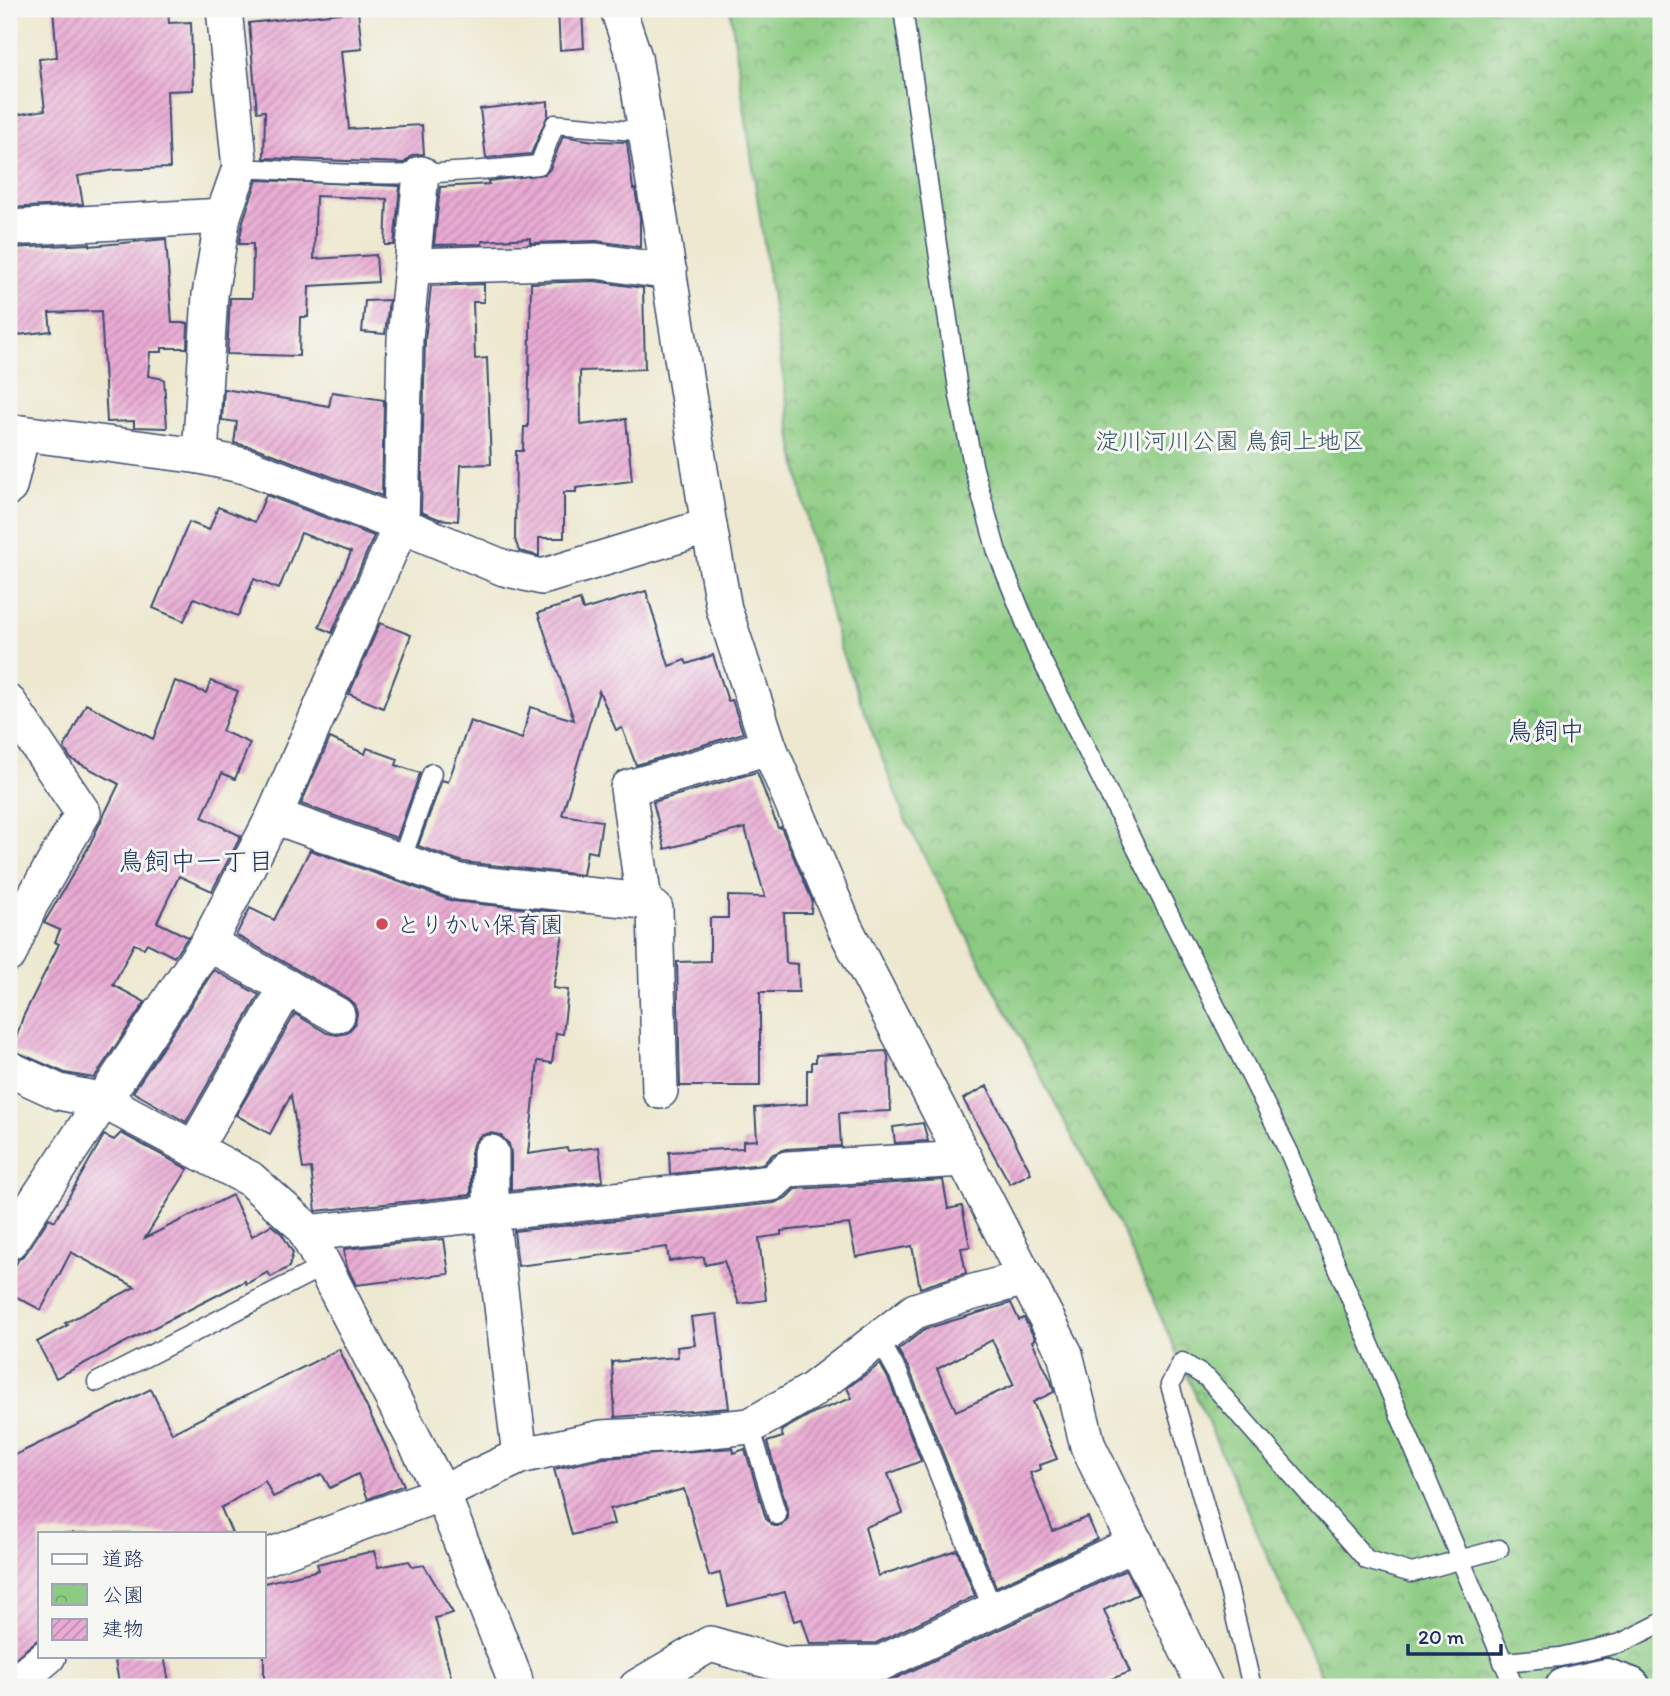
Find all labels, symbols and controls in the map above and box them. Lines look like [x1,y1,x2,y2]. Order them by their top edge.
park label: 淀川河川公園 鳥飼上地区 [1095,426,1365,455]
district label: 鳥飼中 [1507,715,1585,747]
district label: 鳥飼中一丁目 [118,845,274,877]
place label: とりかい保育園 [396,910,564,939]
marker: とりかい保育園 [374,916,390,932]
legend [38,1532,266,1658]
text: 道路 [102,1546,144,1571]
text: 公園 [102,1582,144,1607]
scale bar [1408,1612,1500,1656]
text: 建物 [102,1616,144,1641]
text: 20 m [1418,1624,1465,1649]

